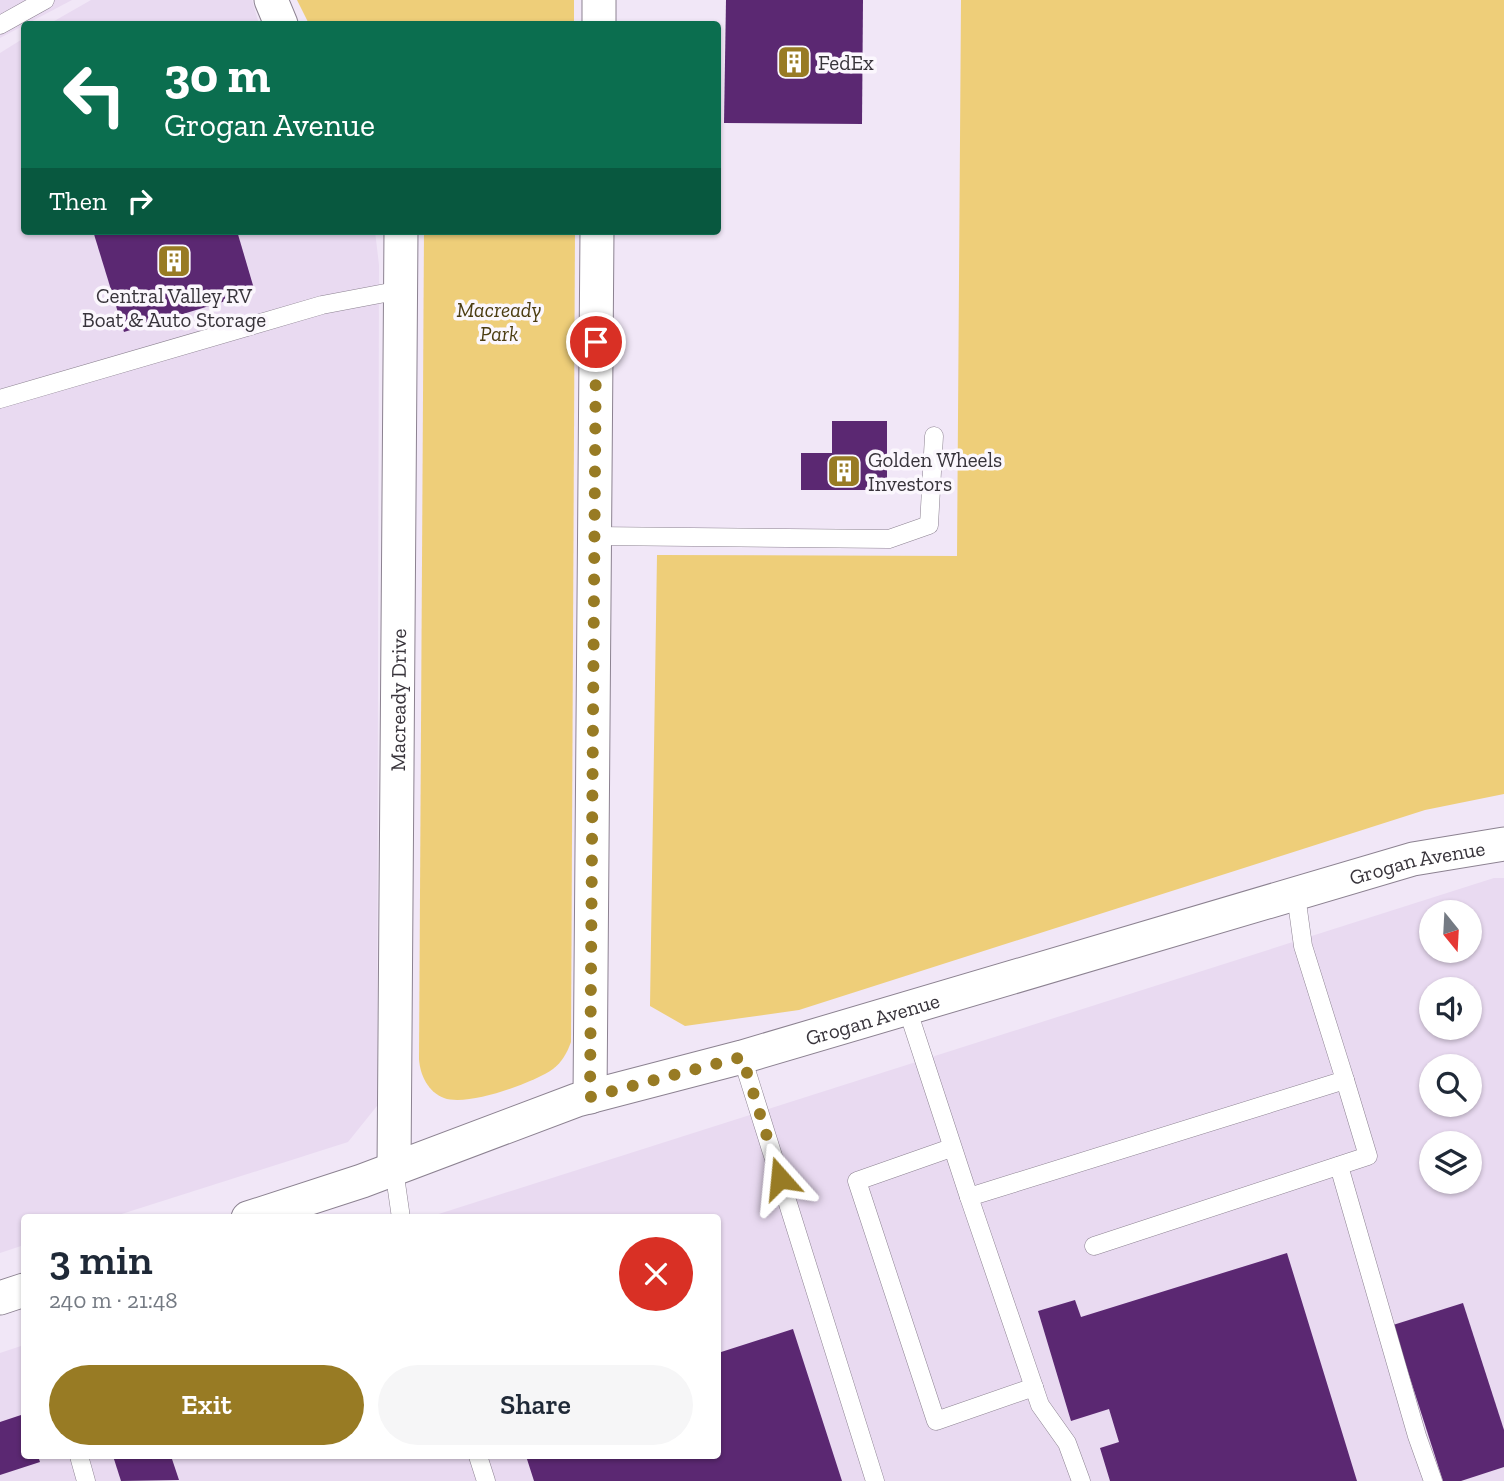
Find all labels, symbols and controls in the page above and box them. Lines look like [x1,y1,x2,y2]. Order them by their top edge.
building icon: FedEx [775,43,813,81]
text: 30 m [164,46,270,105]
icon: left [49,49,140,140]
place label: FedEx [818,50,874,75]
text: Grogan Avenue [164,106,375,144]
icon: right [121,182,159,220]
text: Then [49,185,107,217]
building icon: Central Valley RV Boat & Auto Storage [155,242,193,280]
place label: Central Valley RV Boat & Auto Storage [82,283,266,332]
park label: Macready Park [457,297,542,346]
pin [566,312,626,372]
icon: arrive [577,323,615,361]
place label: Golden Wheels Investors [868,447,1002,496]
building icon: Golden Wheels Investors [825,452,863,490]
street label: Macready Drive [384,628,411,772]
street label: Grogan Avenue [1346,835,1487,890]
north arrow [1419,900,1482,962]
map controls [1419,900,1482,1194]
button: sound [1419,977,1482,1040]
street label: Grogan Avenue [802,987,942,1050]
button: search [1419,1054,1482,1117]
button: layers [1419,1131,1482,1194]
position arrow [743,1141,817,1215]
text: 3 min [49,1234,153,1285]
button: close [619,1237,693,1311]
text: 240 m · 21:48 [49,1286,178,1314]
button: Exit [49,1365,364,1445]
button: Share [378,1365,693,1445]

